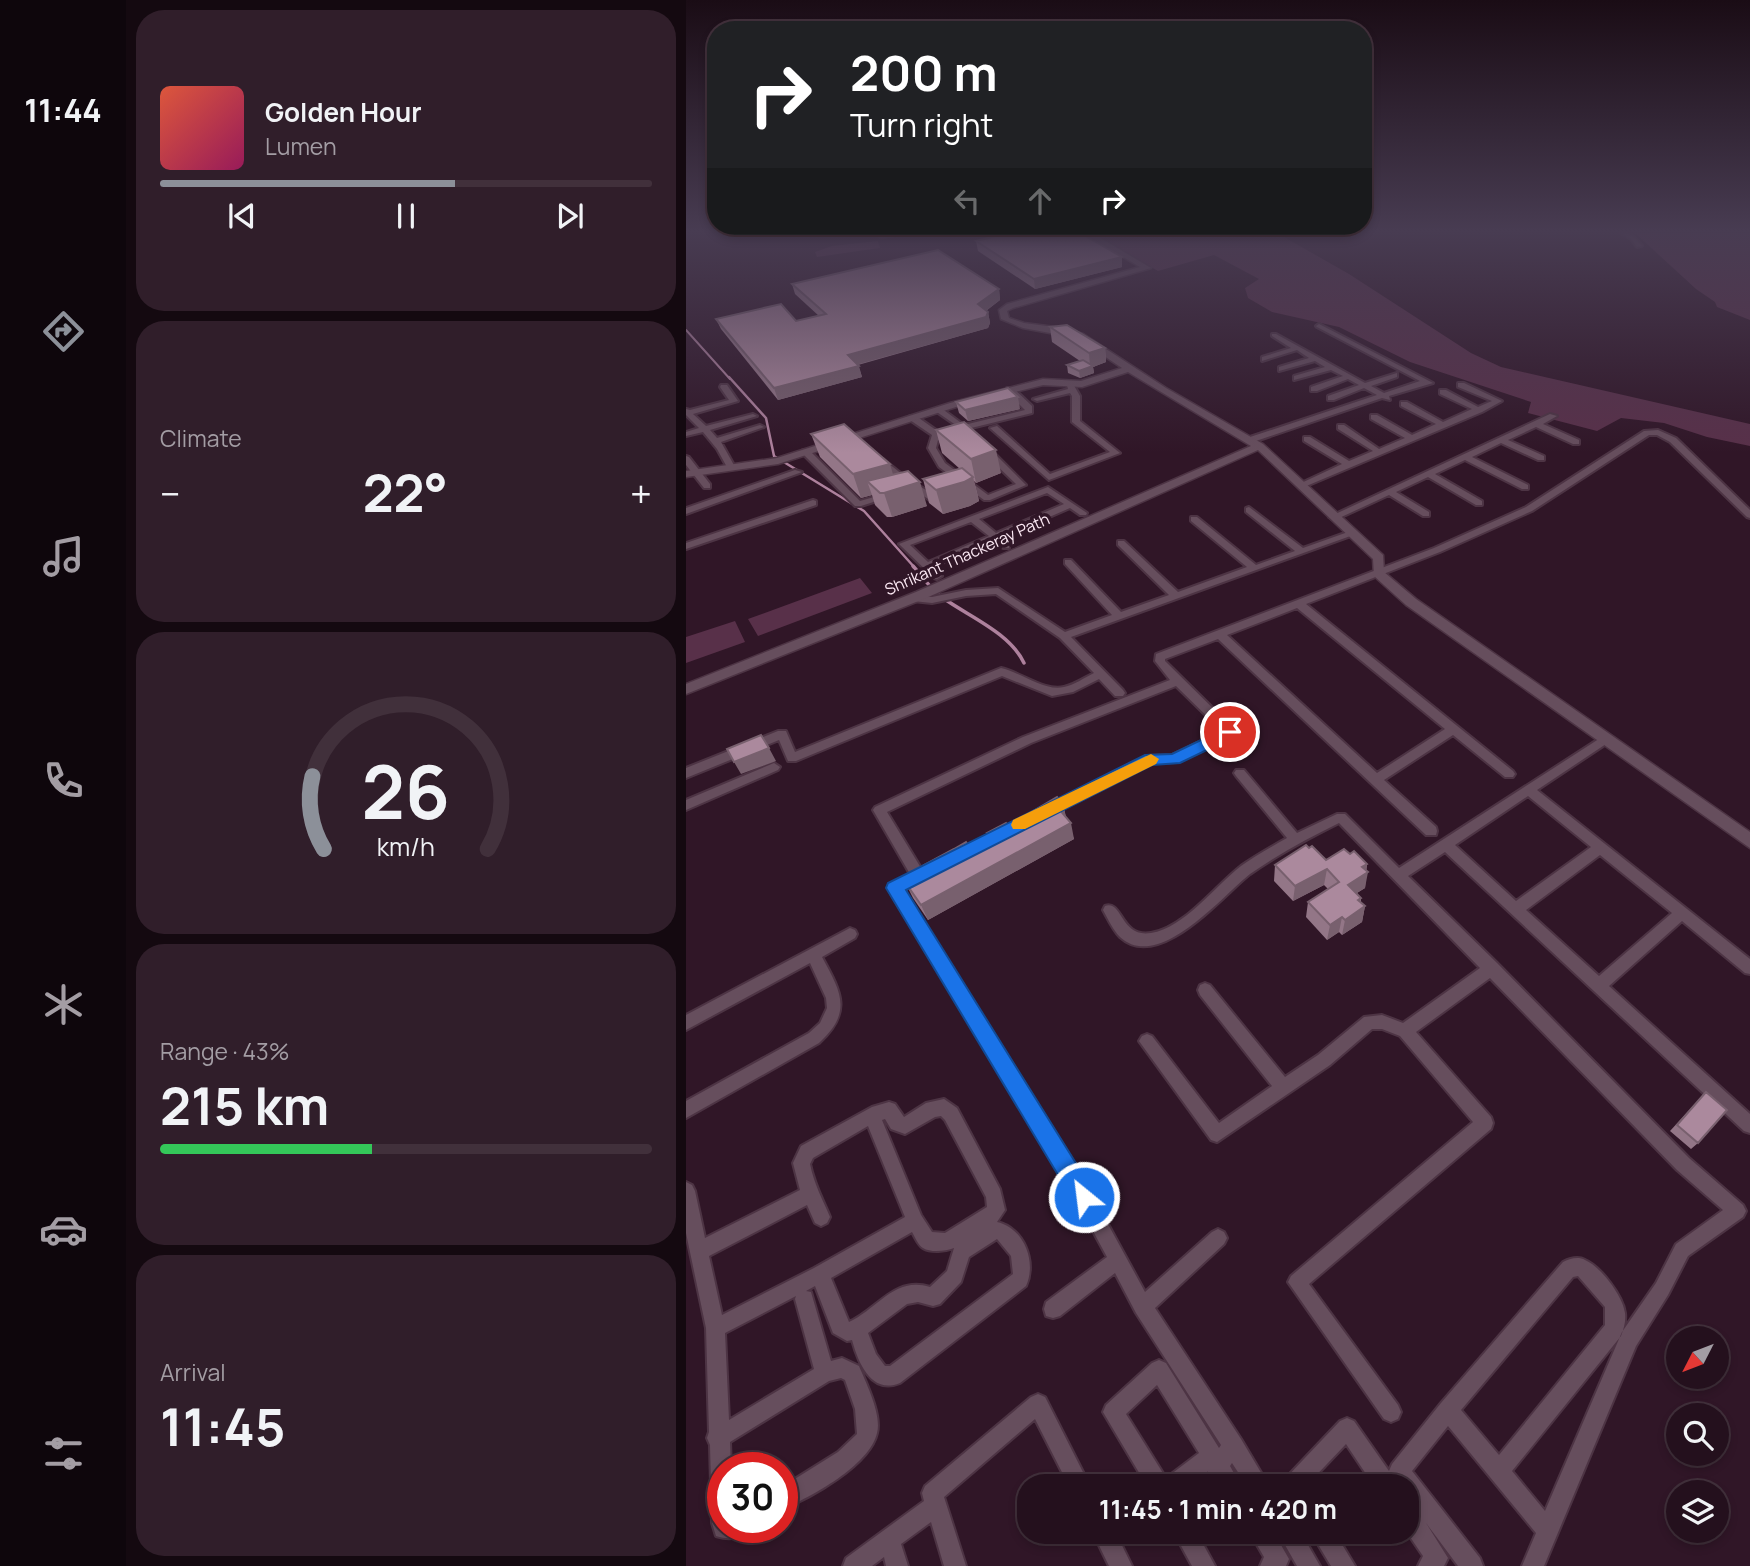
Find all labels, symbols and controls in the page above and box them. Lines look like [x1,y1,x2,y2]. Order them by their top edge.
text: 200 m [850,39,998,106]
icon: right [735,49,826,140]
text: 11:44 [24,88,102,132]
text: Golden Hour [265,94,422,130]
text: Turn right [850,103,993,147]
text: Lumen [265,130,337,162]
icon: left [948,182,986,220]
icon: ahead [1021,182,1059,220]
icon: right [1094,182,1132,220]
icon: previous [223,197,261,235]
icon: pause [387,197,425,235]
icon: next [551,197,589,235]
icon: directions [39,307,88,356]
text: Climate [160,422,242,454]
text: 22° [363,457,448,528]
text: − [160,467,181,519]
text: + [630,467,652,519]
street label: Shrikant Thackeray Path [881,508,1053,600]
icon: music [39,532,88,581]
pin [1200,702,1260,762]
icon: arrive [1211,713,1249,751]
text: 26 [362,741,450,841]
icon: phone [39,756,88,805]
text: km/h [377,829,435,864]
icon: climate [39,980,88,1029]
text: Range · 43% [160,1035,289,1067]
text: 215 km [160,1070,329,1141]
position arrow [1047,1160,1121,1234]
icon: car [39,1205,88,1254]
north arrow [1666,1326,1729,1390]
map controls [1666,1326,1729,1543]
text: Arrival [160,1356,226,1388]
text: 11:45 [160,1391,285,1462]
button: search [1666,1403,1729,1466]
icon: filters [39,1429,88,1478]
speed limit sign: 30 [707,1452,798,1543]
button: layers [1666,1480,1729,1543]
text: 11:45 · 1 min · 420 m [1099,1491,1337,1527]

